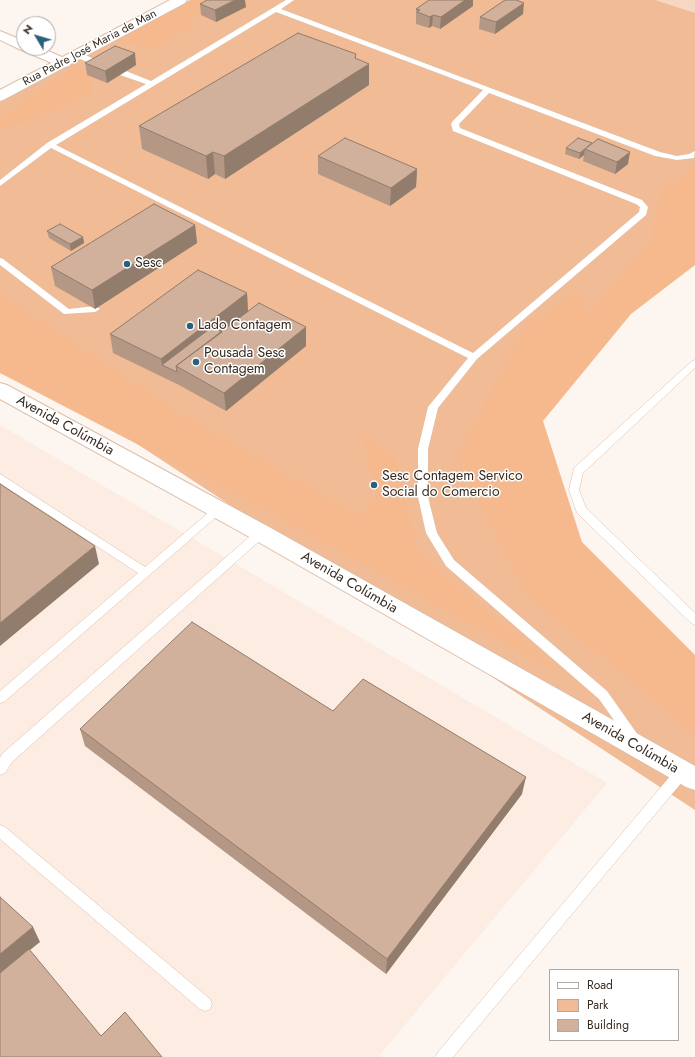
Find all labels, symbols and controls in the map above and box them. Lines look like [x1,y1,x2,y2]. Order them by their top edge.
street label: Rua Padre José Maria de Man [21,7,159,89]
north arrow [16,16,56,56]
text: N [18,21,36,38]
place label: Sesc [135,256,162,272]
marker: Sesc [122,259,132,269]
place label: Lado Contagem [198,318,292,334]
marker: Lado Contagem [185,321,195,331]
place label: Pousada Sesc Contagem [204,346,285,378]
marker: Pousada Sesc Contagem [191,357,201,367]
street label: Avenida Colúmbia [13,392,117,460]
place label: Sesc Contagem Servico Social do Comercio [382,469,523,502]
marker: Sesc Contagem Servico Social do Comercio [369,480,379,490]
street label: Avenida Colúmbia [298,549,400,617]
street label: Avenida Colúmbia [579,709,681,777]
legend [549,969,679,1041]
text: Road [587,976,613,994]
text: Park [587,996,608,1014]
text: Building [587,1016,629,1034]

